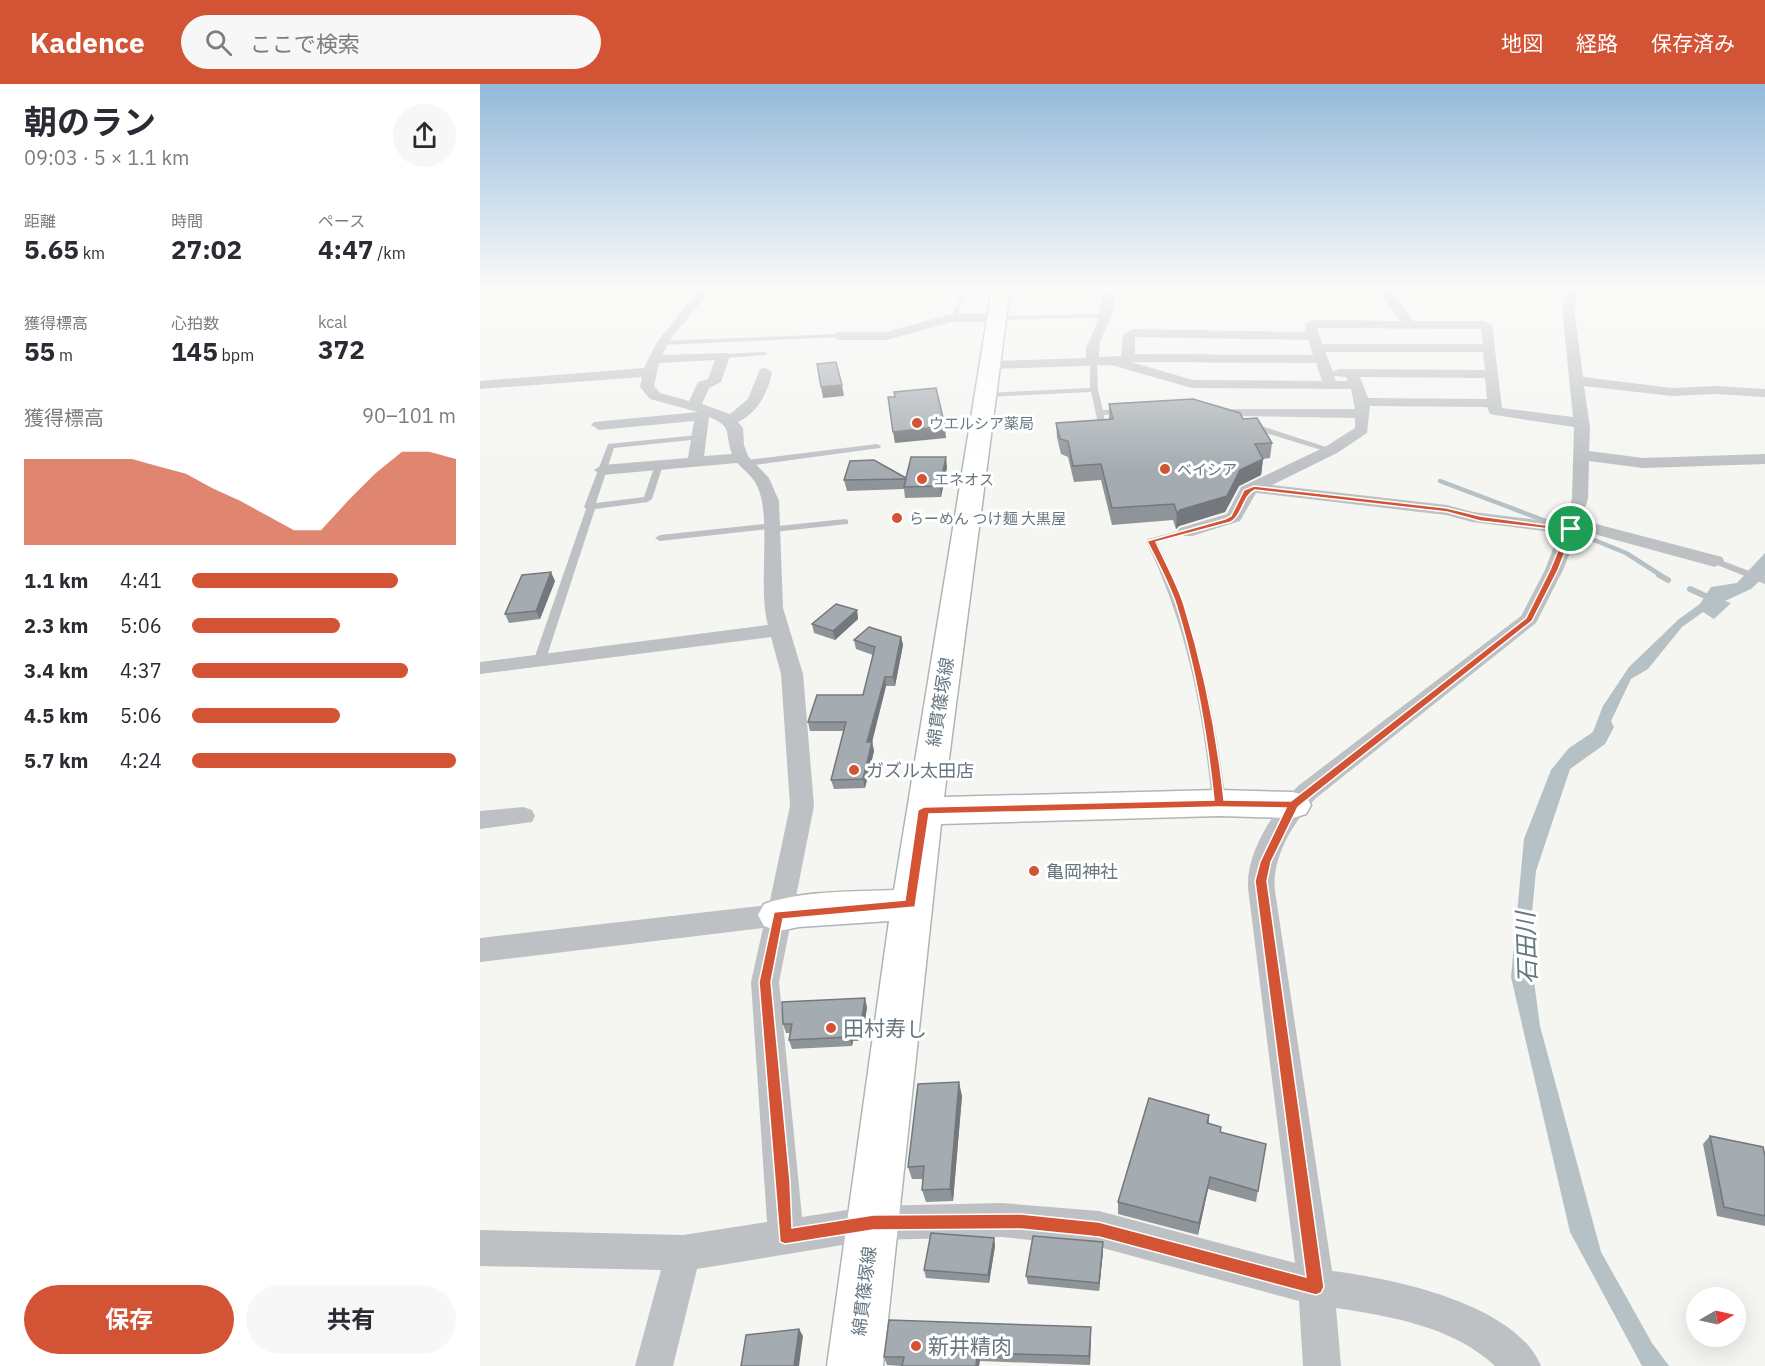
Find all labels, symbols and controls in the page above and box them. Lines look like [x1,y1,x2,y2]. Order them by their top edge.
search box [181,15,601,69]
text: Kadence [30,24,145,61]
icon: search [202,26,235,59]
text: ここで検索 [250,29,360,58]
text: 地図 [1501,29,1543,57]
text: 経路 [1576,29,1618,57]
text: 保存済み [1651,29,1735,57]
text: 朝のラン [24,100,156,143]
button: share [393,104,456,167]
text: 09:03 · 5 × 1.1 km [24,144,189,171]
text: 距離 [24,211,56,231]
text: 時間 [171,211,203,231]
text: ペース [318,211,365,231]
text: 5.65 [24,232,79,266]
text: 27:02 [171,232,242,266]
text: 4:47 [318,232,373,266]
text: km [79,243,105,263]
text: /km [373,243,406,263]
text: kcal [318,312,347,332]
text: 獲得標高 [24,313,88,333]
text: 心拍数 [171,313,219,333]
text: 372 [318,332,365,366]
text: 55 [24,334,55,368]
text: 145 [171,334,218,368]
text: m [55,345,73,365]
text: bpm [218,345,254,365]
text: 90–101 m [362,402,456,429]
text: 獲得標高 [24,404,104,431]
place label: ウエルシア薬局 [929,414,1034,433]
marker: ウエルシア薬局 [910,416,924,430]
place label: ベイシア [1177,460,1237,479]
marker: ベイシア [1158,462,1172,476]
place label: エネオス [934,470,994,489]
marker: エネオス [915,472,929,486]
pin [1545,503,1596,554]
place label: らーめん つけ麺 大黒屋 [909,509,1066,528]
marker: らーめん つけ麺 大黒屋 [890,511,904,525]
icon: arrive [1554,512,1587,545]
text: 1.1 km [24,567,88,594]
text: 4:41 [120,567,162,594]
text: 2.3 km [24,612,88,639]
text: 5:06 [120,612,162,639]
street label: 綿貫篠塚線 [922,656,958,748]
text: 3.4 km [24,657,88,684]
text: 4:37 [120,657,162,684]
text: 4.5 km [24,702,88,729]
text: 5:06 [120,702,162,729]
text: 5.7 km [24,747,88,774]
text: 4:24 [120,747,162,774]
place label: ガズル太田店 [866,759,974,782]
marker: ガズル太田店 [847,763,861,777]
place label: 亀岡神社 [1046,860,1118,883]
marker: 亀岡神社 [1027,864,1041,878]
water label: 石田川 [1509,908,1543,985]
place label: 田村寿し [843,1014,927,1042]
marker: 田村寿し [824,1021,838,1035]
street label: 綿貫篠塚線 [847,1245,881,1337]
button: 保存 [24,1285,234,1354]
button: 共有 [246,1285,456,1354]
north arrow [1686,1287,1746,1347]
map controls [1686,1287,1746,1347]
place label: 新井精肉 [928,1332,1012,1360]
marker: 新井精肉 [909,1339,923,1353]

